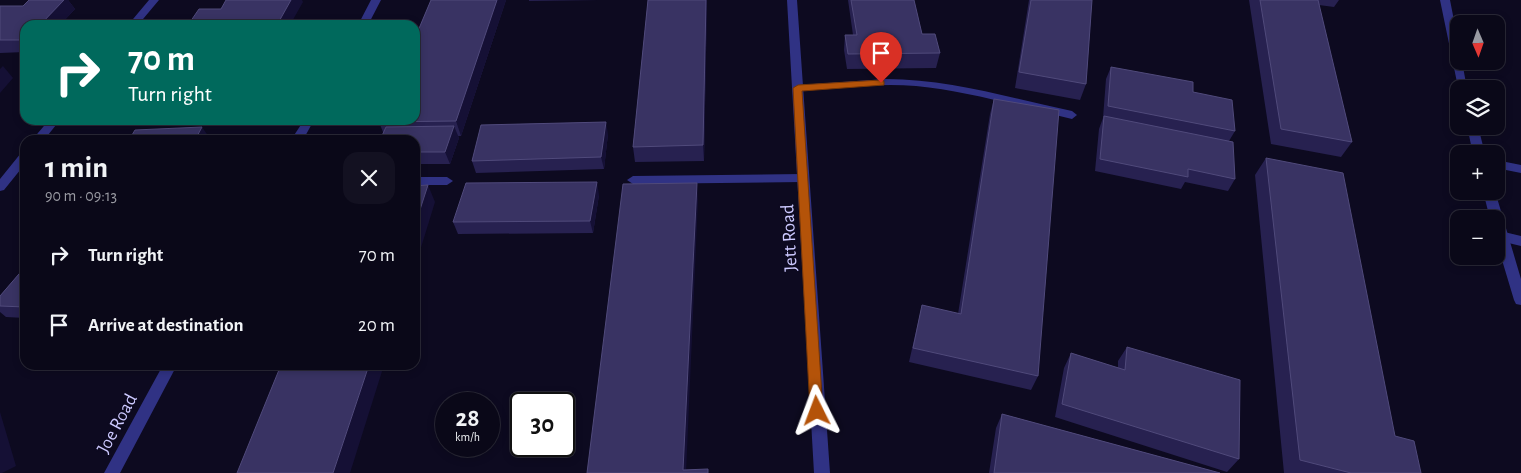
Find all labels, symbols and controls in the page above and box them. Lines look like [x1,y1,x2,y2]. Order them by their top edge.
north arrow [1450,15,1505,70]
map controls [1450,15,1505,265]
pin [860,32,902,83]
icon: arrive [867,39,895,67]
icon: right [45,40,110,105]
text: 70 m [128,42,195,77]
button: layers [1450,80,1505,135]
text: Turn right [128,83,212,105]
button: + [1450,145,1505,200]
button: close [343,152,395,204]
text: 1 min [45,153,108,183]
text: 90 m · 09:13 [45,188,117,204]
street label: Jett Road [778,204,801,272]
button: − [1450,210,1505,265]
icon: right [45,241,73,269]
text: Turn right [88,246,163,265]
text: 70 m [359,246,395,265]
icon: arrive [45,311,73,339]
text: Arrive at destination [88,316,244,335]
text: 20 m [358,316,395,335]
position arrow [790,384,842,436]
street label: Joe Road [94,391,141,457]
speed limit sign: 30 [510,392,575,457]
text: 28 [455,406,480,431]
text: km/h [455,431,480,443]

